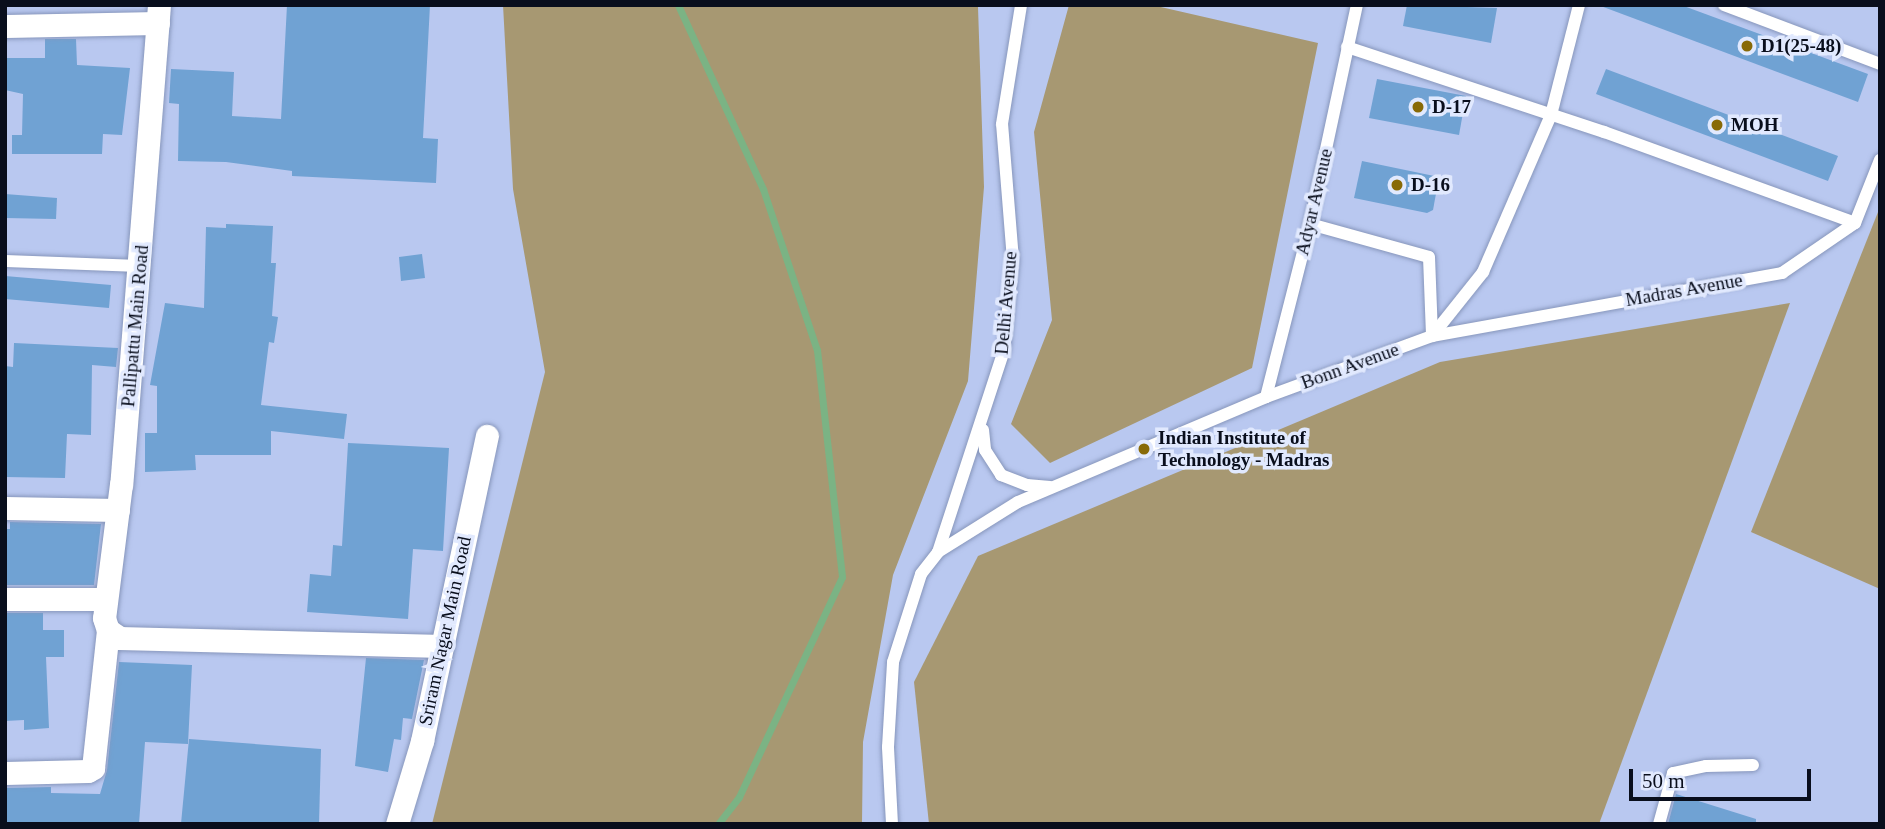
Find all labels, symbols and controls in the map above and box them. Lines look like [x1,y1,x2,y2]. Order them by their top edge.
place label: D1(25-48) [1761,35,1841,57]
marker: D1(25-48) [1739,38,1755,54]
place label: D-17 [1432,96,1471,118]
marker: D-17 [1410,99,1426,115]
place label: MOH [1731,114,1778,136]
marker: MOH [1709,117,1725,133]
street label: Adyar Avenue [1291,146,1337,258]
place label: D-16 [1411,174,1450,196]
marker: D-16 [1389,177,1405,193]
street label: Pallipattu Main Road [117,244,153,408]
street label: Delhi Avenue [990,250,1022,356]
street label: Madras Avenue [1623,268,1745,312]
street label: Bonn Avenue [1297,338,1403,394]
place label: Indian Institute of Technology - Madras [1158,427,1329,471]
marker: Indian Institute of Technology - Madras [1136,441,1152,457]
street label: Sriram Nagar Main Road [414,534,476,728]
scale bar [1633,756,1815,800]
text: 50 m [1642,769,1685,793]

